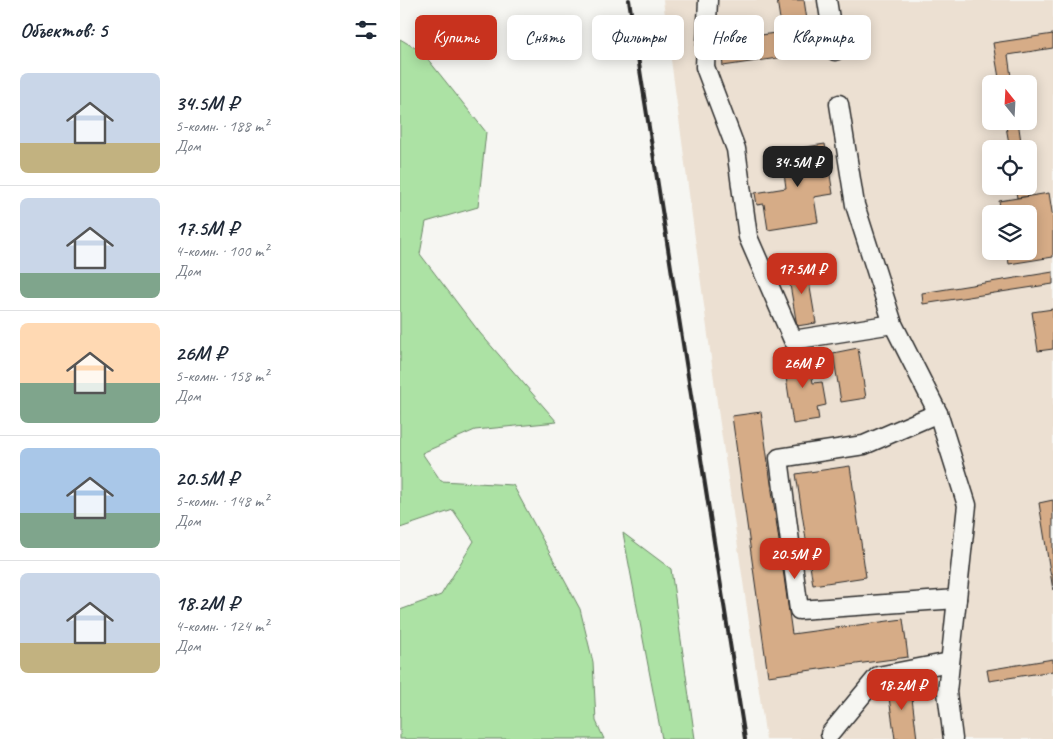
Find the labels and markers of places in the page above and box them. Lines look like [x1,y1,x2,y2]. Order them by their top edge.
pin: 34.5M ₽ [752,146,844,188]
pin: 17.5M ₽ [756,252,848,295]
pin: 26M ₽ [768,346,838,389]
pin: 20.5M ₽ [749,538,841,580]
pin: 18.2M ₽ [856,668,948,711]

